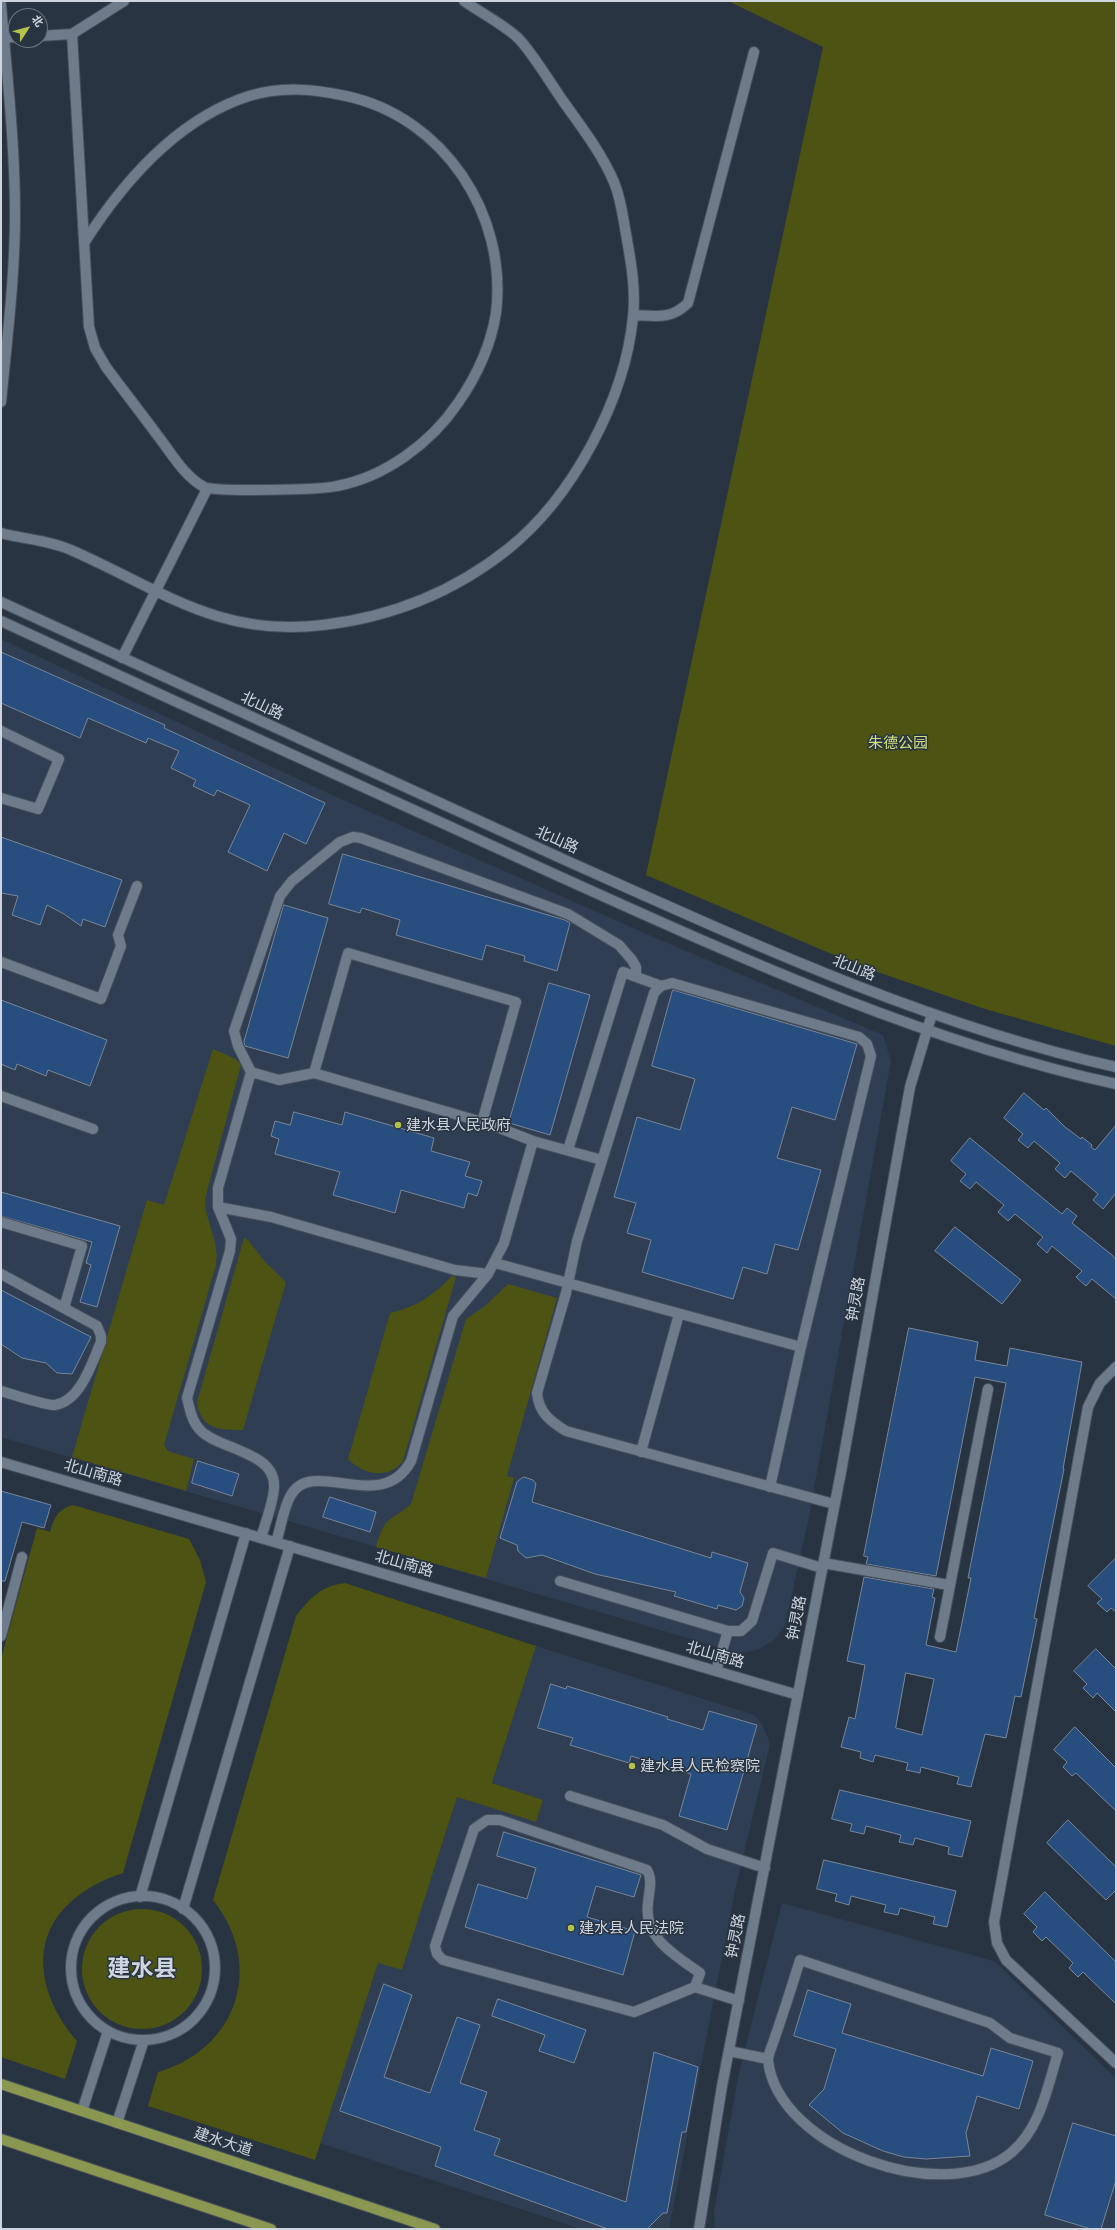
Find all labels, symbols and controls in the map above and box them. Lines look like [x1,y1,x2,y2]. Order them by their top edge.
north arrow [8,8,48,48]
text: 北 [30,14,45,29]
street label: 北山路 [238,688,286,724]
park label: 朱德公园 [868,734,928,752]
street label: 北山路 [533,823,581,857]
street label: 北山路 [830,951,878,985]
place label: 建水县人民政府 [406,1116,511,1134]
marker: 建水县人民政府 [393,1120,403,1130]
street label: 钟灵路 [843,1275,869,1323]
street label: 北山南路 [62,1456,124,1490]
street label: 北山南路 [373,1547,435,1581]
street label: 钟灵路 [784,1594,810,1642]
street label: 北山南路 [684,1638,746,1672]
place label: 建水县人民检察院 [640,1757,760,1775]
marker: 建水县人民检察院 [627,1761,637,1771]
street label: 钟灵路 [723,1912,749,1960]
place label: 建水县人民法院 [579,1919,684,1937]
marker: 建水县人民法院 [566,1923,576,1933]
district label: 建水县 [108,1955,176,1983]
street label: 建水大道 [192,2124,254,2160]

